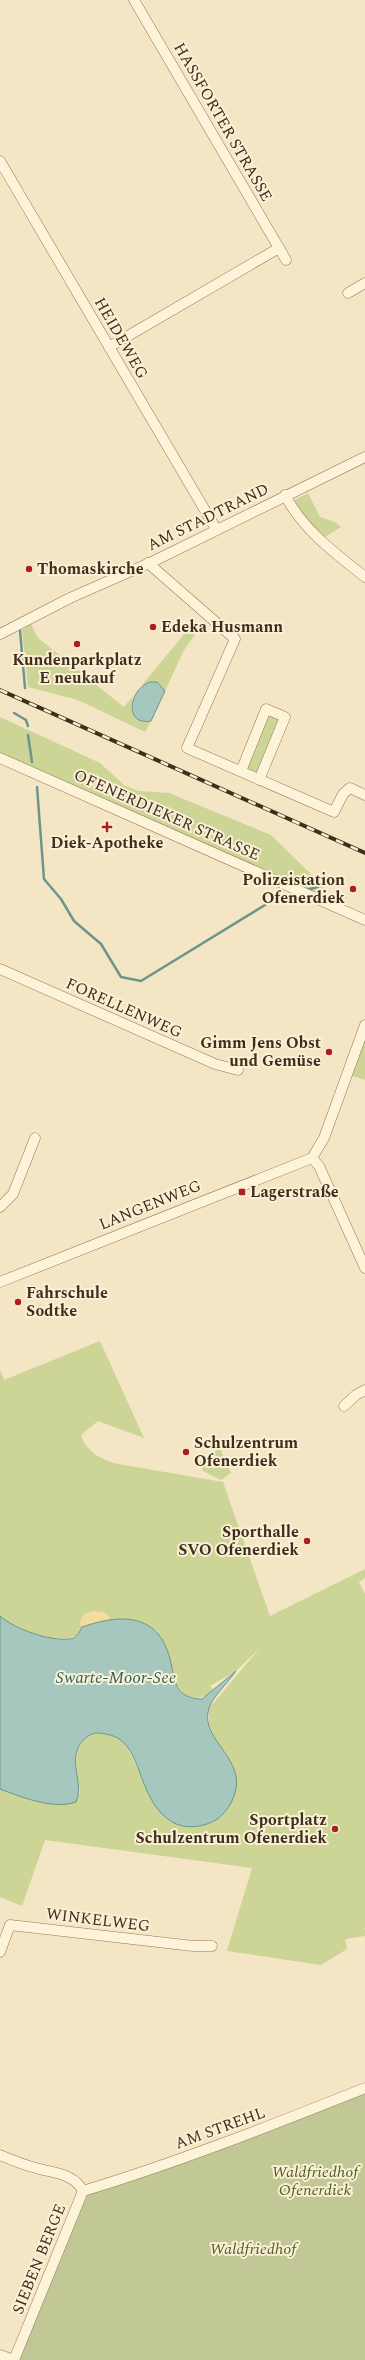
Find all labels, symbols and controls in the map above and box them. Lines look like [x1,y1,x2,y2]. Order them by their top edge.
street label: HASSFORTER STRASSE [168,38,278,206]
street label: HEIDEWEG [88,293,154,383]
street label: AM STADTRAND [143,477,273,557]
place label: Thomaskirche [37,557,144,581]
marker: Thomaskirche [24,564,34,574]
place label: Edeka Husmann [161,615,283,639]
marker: Edeka Husmann [148,622,158,632]
marker: Kundenparkplatz E neukauf [72,639,82,649]
place label: Kundenparkplatz E neukauf [12,648,142,690]
street label: OFENERDIEKER STRASSE [70,763,264,867]
marker: Diek-Apotheke [102,822,112,832]
place label: Diek-Apotheke [51,831,163,855]
place label: Polizeistation Ofenerdiek [242,868,345,910]
marker: Polizeistation Ofenerdiek [348,884,358,894]
street label: FORELLENWEG [62,972,186,1044]
place label: Gimm Jens Obst und Gemüse [200,1031,321,1073]
marker: Gimm Jens Obst und Gemüse [324,1047,334,1057]
street label: LANGENWEG [95,1174,205,1236]
place label: Lagerstraße [250,1180,339,1204]
marker: Lagerstraße [237,1187,247,1197]
place label: Fahrschule Sodtke [26,1281,108,1323]
marker: Fahrschule Sodtke [13,1297,23,1307]
place label: Schulzentrum Ofenerdiek [194,1431,299,1473]
marker: Schulzentrum Ofenerdiek [181,1447,191,1457]
place label: Sporthalle SVO Ofenerdiek [178,1520,299,1562]
marker: Sporthalle SVO Ofenerdiek [302,1536,312,1546]
water label: Swarte-Moor-See [56,1665,176,1691]
place label: Sportplatz Schulzentrum Ofenerdiek [135,1808,327,1850]
marker: Sportplatz Schulzentrum Ofenerdiek [330,1824,340,1834]
street label: WINKELWEG [45,1902,151,1938]
street label: AM STREHL [171,2101,269,2155]
park label: Waldfriedhof Ofenerdiek [272,2160,361,2202]
street label: SIEBEN BERGE [6,2200,72,2318]
park label: Waldfriedhof [210,2237,299,2261]

